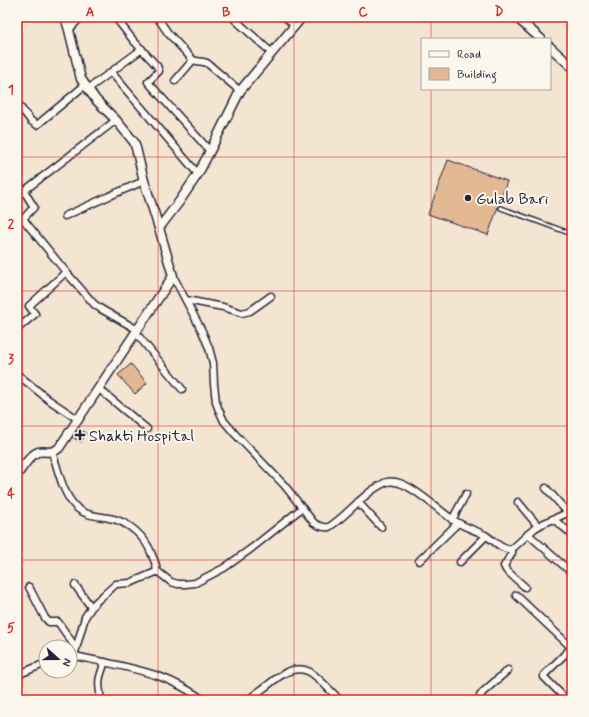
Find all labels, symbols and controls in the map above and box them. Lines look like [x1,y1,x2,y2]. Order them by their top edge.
text: A [86,4,94,21]
text: B [222,4,231,21]
text: C [358,4,368,21]
text: D [495,4,504,21]
legend [421,38,551,90]
text: Road [457,47,481,63]
text: Building [457,67,497,84]
text: 1 [8,82,14,99]
place label: Gulab Bari [476,189,549,210]
marker: Gulab Bari [463,193,473,203]
text: 2 [8,216,15,233]
text: 3 [8,351,14,368]
place label: Shakti Hospital [89,426,194,447]
marker: Shakti Hospital [74,429,86,441]
text: 4 [7,486,15,503]
text: 5 [7,620,15,637]
north arrow [38,639,78,679]
text: N [59,656,74,668]

